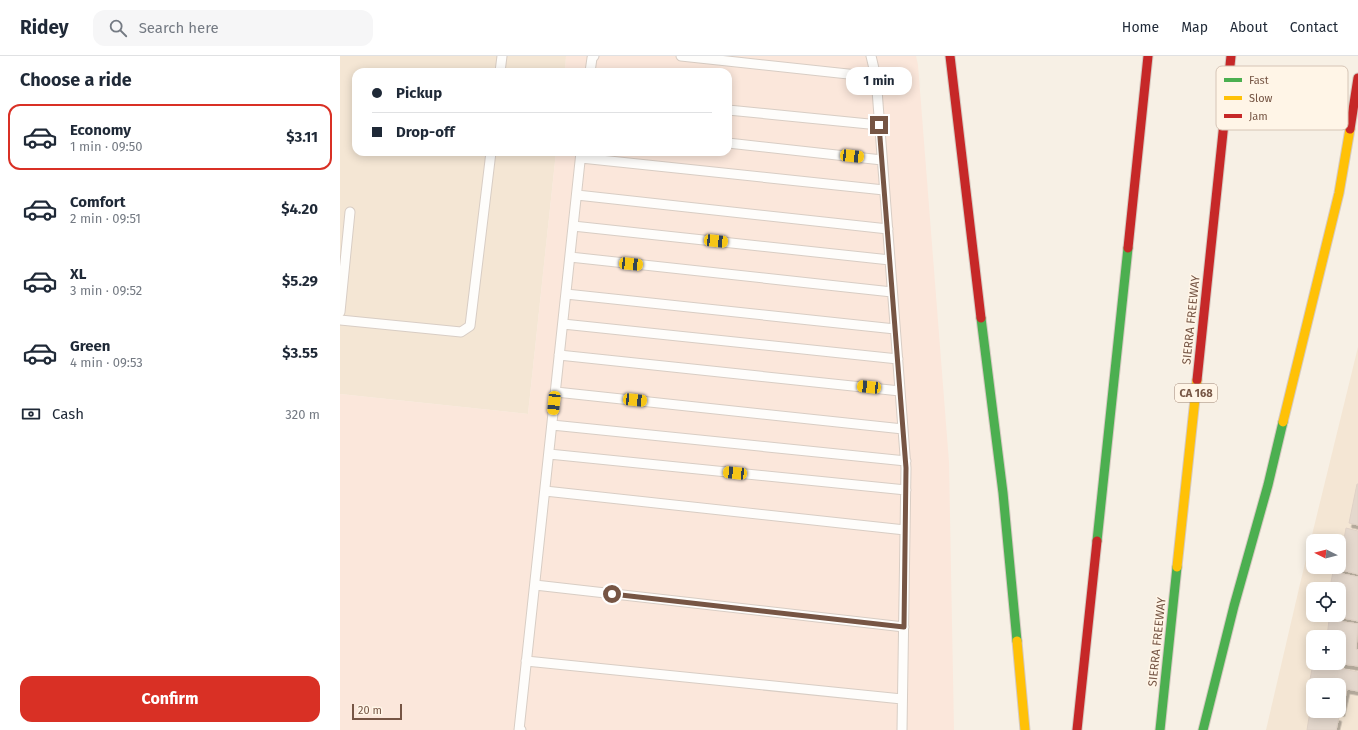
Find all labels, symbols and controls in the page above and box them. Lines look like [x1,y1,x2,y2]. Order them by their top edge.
search box [93,10,373,46]
text: Ridey [20,16,69,39]
icon: search [107,17,129,39]
text: Search here [139,19,219,37]
text: Home [1122,19,1159,36]
text: Map [1181,19,1208,36]
text: About [1230,19,1268,36]
text: Contact [1290,19,1338,36]
legend [1216,66,1348,130]
callout: 1 min [846,67,912,95]
text: Choose a ride [20,69,132,91]
text: 1 min [863,73,895,88]
text: Fast [1249,74,1269,87]
text: Pickup [396,84,442,102]
text: Slow [1249,92,1273,105]
text: Jam [1249,110,1268,123]
route end [870,116,888,134]
icon: car [22,119,58,155]
text: Economy [70,121,131,139]
text: Drop-off [396,123,455,141]
text: $3.11 [286,128,318,146]
text: 1 min · 09:50 [70,139,142,154]
car [839,149,865,163]
icon: car [22,191,58,227]
text: Comfort [70,193,126,211]
text: $4.20 [281,200,318,218]
text: 2 min · 09:51 [70,211,141,226]
car [703,234,729,248]
car [618,257,644,271]
icon: car [22,263,58,299]
text: XL [70,265,86,283]
text: $5.29 [282,272,318,290]
street label: SIERRA FREEWAY [1179,274,1203,365]
text: 3 min · 09:52 [70,283,142,298]
icon: car [22,335,58,371]
text: Green [70,337,110,355]
text: $3.55 [282,344,318,362]
text: 4 min · 09:53 [70,355,143,370]
car [856,380,882,394]
road number: CA 168 [1175,384,1217,402]
car [547,390,561,416]
car [622,393,648,407]
icon: cash [20,403,42,425]
text: Cash [52,405,84,423]
text: 320 m [285,407,320,422]
car [722,466,748,480]
north arrow [1306,534,1346,574]
map controls [1306,534,1346,718]
button: locate [1306,582,1346,622]
route start [603,585,621,603]
street label: SIERRA FREEWAY [1145,596,1169,687]
button: + [1306,630,1346,670]
button: Confirm [20,676,320,722]
button: − [1306,678,1346,718]
scale bar [352,702,402,721]
text: 20 m [358,704,382,717]

